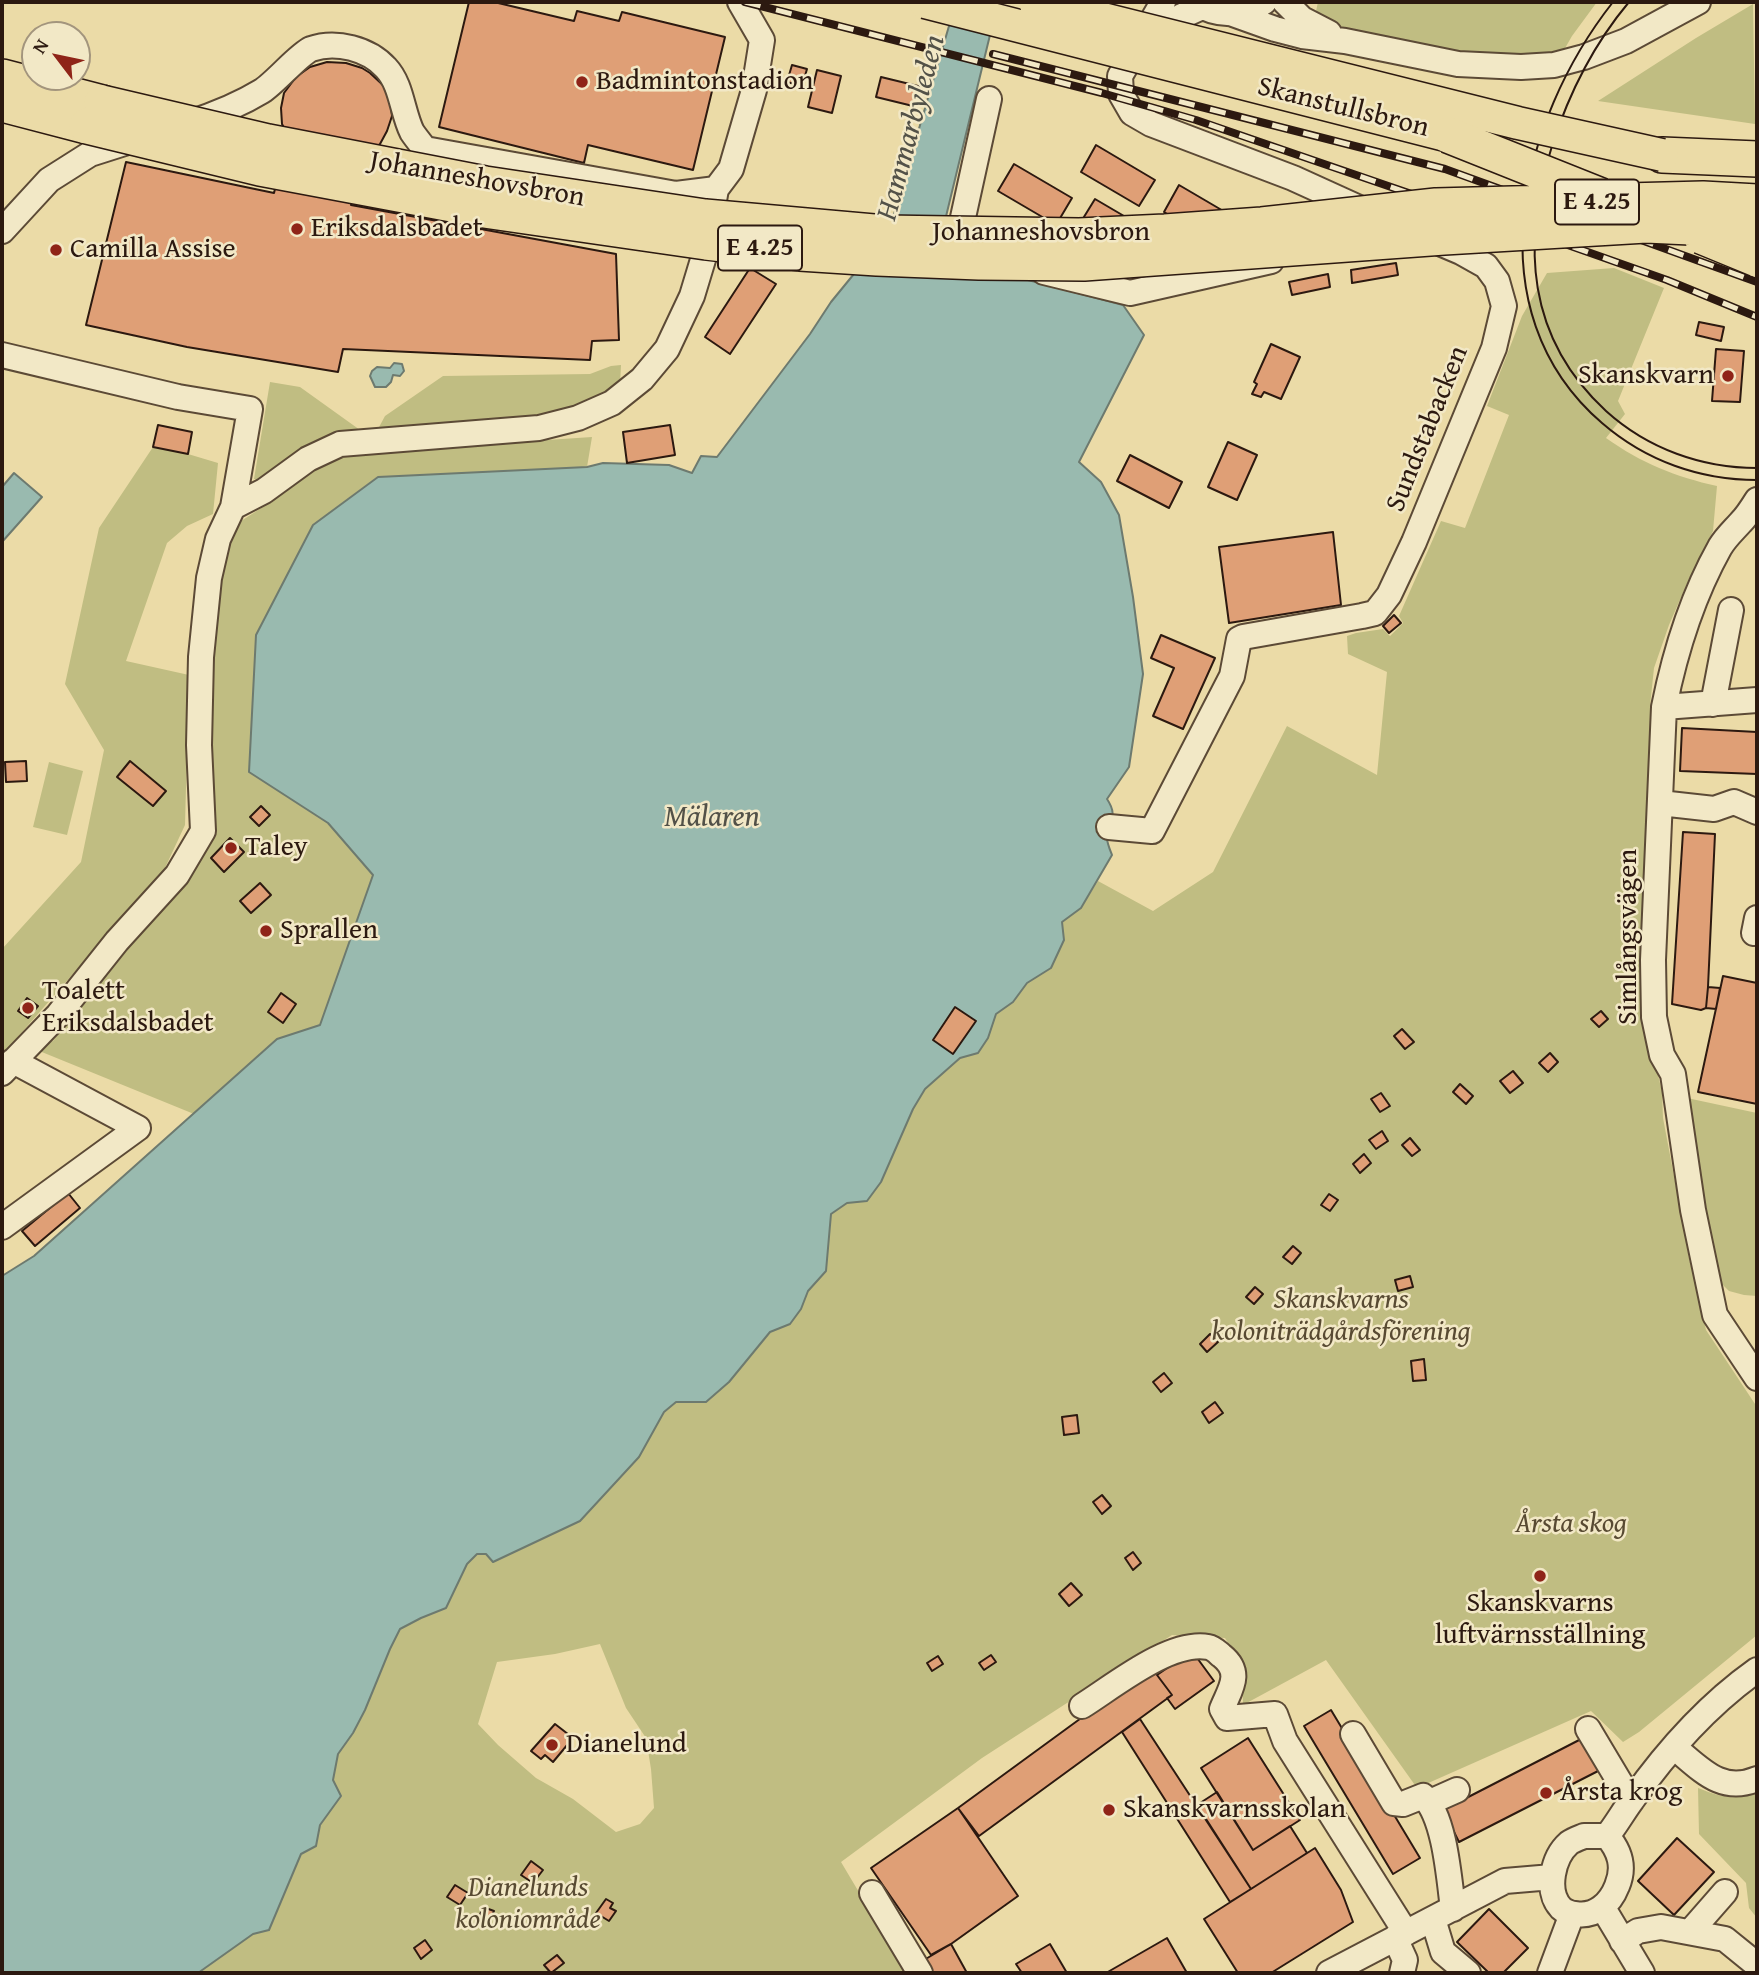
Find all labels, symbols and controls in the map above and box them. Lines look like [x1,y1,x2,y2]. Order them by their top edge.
north arrow [21,21,91,91]
water label: Hammarbyleden [870,31,954,225]
text: N [25,33,55,59]
place label: Badmintonstadion [596,65,813,99]
street label: Skanstullsbron [1254,70,1432,146]
marker: Badmintonstadion [574,74,590,90]
street label: Johanneshovsbron [367,145,587,215]
road number: E 4.25 [1555,180,1639,224]
place label: Eriksdalsbadet [311,212,483,246]
street label: Johanneshovsbron [932,216,1150,250]
marker: Eriksdalsbadet [289,221,305,237]
road number: E 4.25 [718,226,802,270]
place label: Camilla Assise [70,233,236,267]
marker: Camilla Assise [48,242,64,258]
street label: Sundstabacken [1379,341,1477,517]
place label: Skanskvarn [1578,359,1714,393]
marker: Skanskvarn [1720,368,1736,384]
water label: Mälaren [664,800,760,836]
place label: Taley [245,831,308,865]
marker: Taley [223,840,239,856]
street label: Simlångsvägen [1612,849,1646,1025]
place label: Sprallen [280,914,378,948]
marker: Sprallen [258,923,274,939]
place label: Toalett Eriksdalsbadet [42,975,214,1041]
marker: Toalett Eriksdalsbadet [20,1000,36,1016]
park label: Skanskvarns koloniträdgårdsförening [1211,1284,1471,1350]
park label: Årsta skog [1515,1508,1627,1542]
marker: Skanskvarns luftvärnsställning [1532,1568,1548,1584]
place label: Skanskvarns luftvärnsställning [1435,1587,1645,1653]
place label: Dianelund [566,1728,687,1762]
marker: Dianelund [544,1737,560,1753]
place label: Årsta krog [1560,1776,1682,1810]
marker: Årsta krog [1538,1785,1554,1801]
place label: Skanskvarnsskolan [1123,1793,1346,1827]
marker: Skanskvarnsskolan [1101,1802,1117,1818]
park label: Dianelunds koloniområde [455,1872,601,1938]

